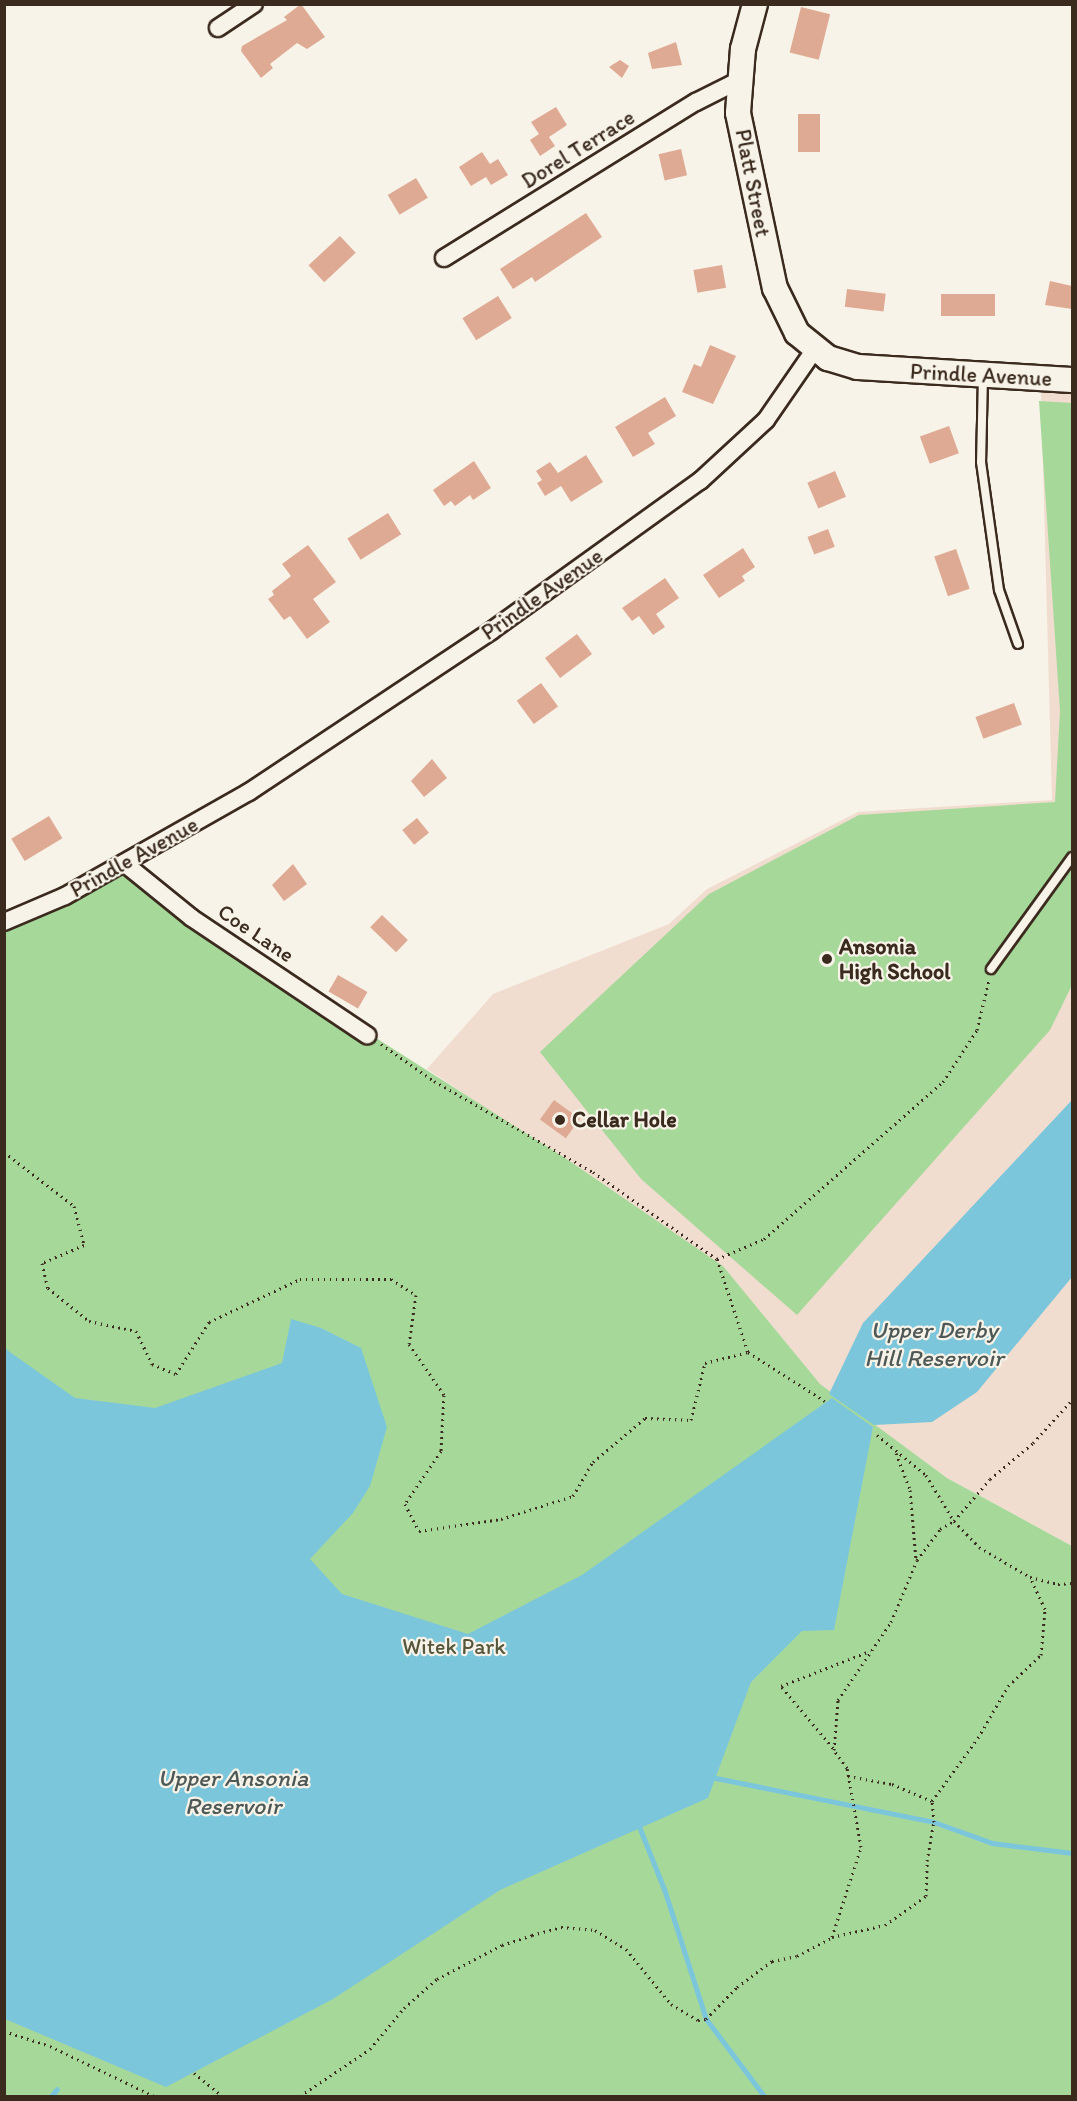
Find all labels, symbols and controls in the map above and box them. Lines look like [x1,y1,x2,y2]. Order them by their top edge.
street label: Dorel Terrace [518,105,638,193]
street label: Platt Street [730,127,776,239]
street label: Prindle Avenue [910,358,1052,392]
street label: Prindle Avenue [477,543,607,645]
street label: Prindle Avenue [66,811,202,903]
street label: Coe Lane [213,898,299,968]
place label: Ansonia High School [839,933,950,984]
marker: Ansonia High School [820,952,834,966]
place label: Cellar Hole [572,1107,677,1133]
marker: Cellar Hole [553,1113,567,1127]
water label: Upper Derby Hill Reservoir [865,1316,1003,1372]
park label: Witek Park [403,1634,505,1660]
water label: Upper Ansonia Reservoir [158,1764,308,1820]

